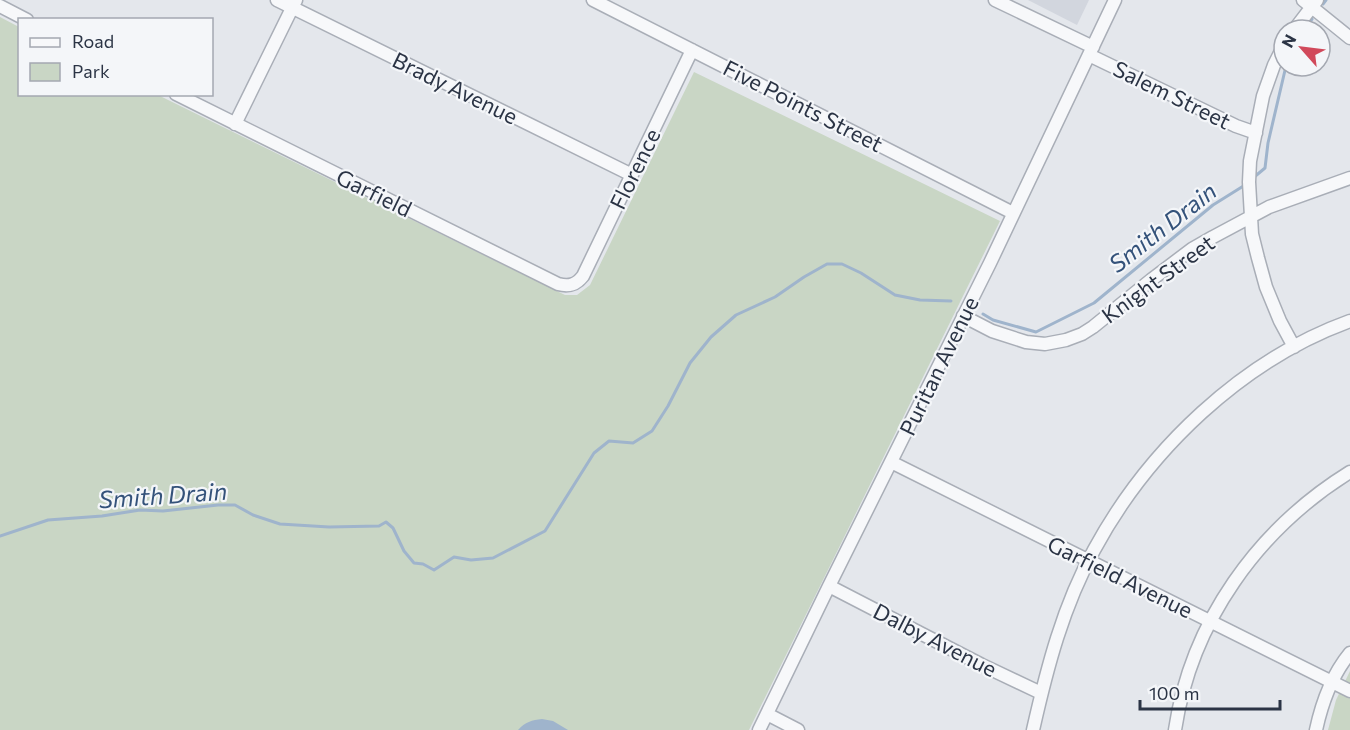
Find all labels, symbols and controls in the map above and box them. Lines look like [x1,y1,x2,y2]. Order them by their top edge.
legend [18,18,213,96]
north arrow [1272,18,1332,78]
text: Road [72,30,114,52]
text: N [1277,31,1300,50]
street label: Brady Avenue [388,46,522,129]
street label: Five Points Street [719,54,887,157]
street label: Salem Street [1109,55,1235,135]
text: Park [72,60,110,82]
street label: Florence [603,124,666,214]
street label: Garfield [332,163,416,222]
water label: Smith Drain [1102,176,1222,278]
street label: Knight Street [1096,229,1219,329]
street label: Puritan Avenue [893,292,984,440]
water label: Smith Drain [98,476,228,513]
street label: Garfield Avenue [1043,530,1197,623]
street label: Dalby Avenue [869,597,1001,682]
scale bar [1140,673,1280,711]
text: 100 m [1149,682,1199,704]

